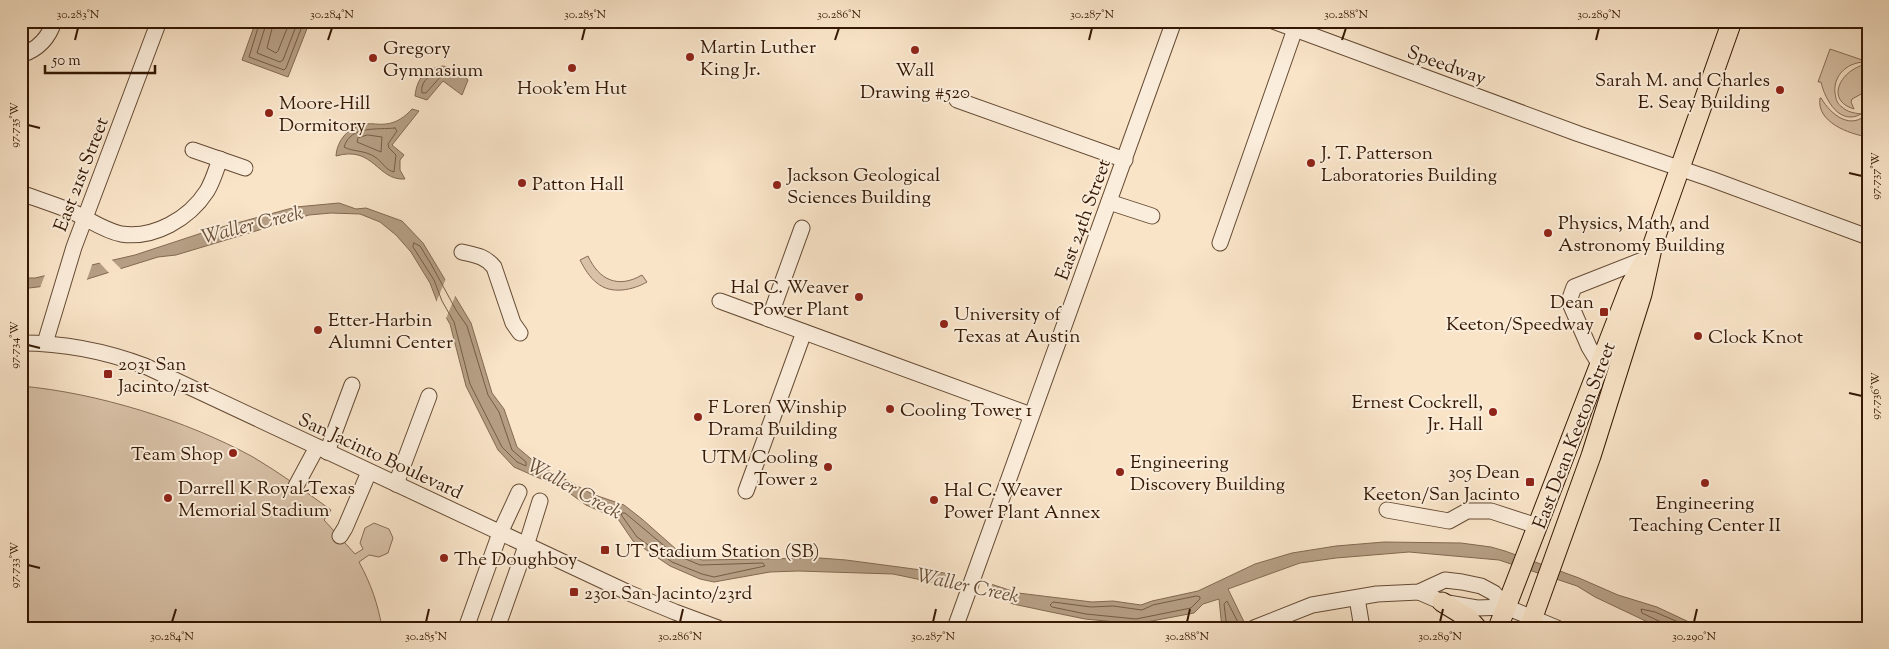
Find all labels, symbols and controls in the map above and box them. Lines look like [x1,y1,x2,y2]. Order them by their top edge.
text: 30.283°N [57,6,100,24]
text: 30.284°N [310,6,354,24]
text: 30.285°N [564,6,607,24]
text: 30.286°N [817,6,861,24]
text: 30.287°N [1070,6,1114,24]
text: 30.288°N [1324,6,1368,24]
text: 30.289°N [1577,6,1621,24]
place label: Martin Luther King Jr. [700,35,816,84]
place label: Gregory Gymnasium [383,36,483,85]
street label: Speedway [1403,40,1490,93]
scale bar [45,42,155,74]
marker: Wall Drawing #520 [909,44,921,56]
text: 50 m [51,51,81,72]
marker: Martin Luther King Jr. [684,51,696,63]
marker: Gregory Gymnasium [367,52,379,64]
place label: Wall Drawing #520 [860,58,970,107]
marker: Hook'em Hut [566,62,578,74]
place label: Sarah M. and Charles E. Seay Building [1595,68,1770,117]
place label: Hook'em Hut [517,76,628,103]
marker: Sarah M. and Charles E. Seay Building [1774,84,1786,96]
place label: Moore-Hill Dormitory [279,91,370,140]
text: 97.735°W [6,101,24,148]
marker: Moore-Hill Dormitory [263,107,275,119]
street label: East 21st Street [48,113,117,236]
place label: J. T. Patterson Laboratories Building [1320,141,1497,190]
text: 97.737°W [1867,152,1885,200]
street label: East 24th Street [1050,155,1119,284]
marker: J. T. Patterson Laboratories Building [1305,157,1317,169]
place label: Jackson Geological Sciences Building [786,163,940,212]
place label: Patton Hall [532,172,624,199]
marker: Patton Hall [516,177,528,189]
marker: Jackson Geological Sciences Building [771,179,783,191]
water label: Waller Creek [199,200,307,253]
place label: Physics, Math, and Astronomy Building [1558,211,1725,260]
marker: Physics, Math, and Astronomy Building [1542,227,1554,239]
place label: Hal C. Weaver Power Plant [731,275,849,324]
place label: Dean Keeton/Speedway [1446,290,1595,339]
marker: Hal C. Weaver Power Plant [853,291,865,303]
place label: University of Texas at Austin [954,302,1080,351]
marker: Dean Keeton/Speedway [1598,306,1610,318]
place label: Etter-Harbin Alumni Center [328,308,453,357]
marker: University of Texas at Austin [938,318,950,330]
text: 97.734°W [6,321,24,369]
marker: Etter-Harbin Alumni Center [312,324,324,336]
place label: Clock Knot [1708,325,1804,352]
marker: Clock Knot [1692,330,1704,342]
street label: East Dean Keeton Street [1527,338,1624,533]
place label: 2031 San Jacinto/21st [117,352,210,401]
marker: 2031 San Jacinto/21st [102,368,114,380]
text: 97.736°W [1867,372,1885,420]
place label: Ernest Cockrell, Jr. Hall [1352,390,1483,439]
place label: F Loren Winship Drama Building [708,395,847,444]
place label: Cooling Tower 1 [900,398,1033,425]
marker: Cooling Tower 1 [884,403,896,415]
marker: Ernest Cockrell, Jr. Hall [1487,406,1499,418]
street label: San Jacinto Boulevard [293,407,467,507]
marker: F Loren Winship Drama Building [692,411,704,423]
place label: Team Shop [131,442,223,469]
place label: UTM Cooling Tower 2 [701,445,818,494]
marker: Team Shop [227,447,239,459]
place label: Engineering Discovery Building [1130,450,1285,499]
water label: Waller Creek [521,452,626,528]
place label: 305 Dean Keeton/San Jacinto [1363,460,1520,509]
marker: UTM Cooling Tower 2 [822,461,834,473]
marker: Engineering Discovery Building [1114,466,1126,478]
place label: Darrell K Royal-Texas Memorial Stadium [178,476,355,525]
marker: 305 Dean Keeton/San Jacinto [1524,476,1536,488]
marker: Engineering Teaching Center II [1699,477,1711,489]
place label: Hal C. Weaver Power Plant Annex [944,478,1101,527]
place label: Engineering Teaching Center II [1629,491,1781,540]
marker: Darrell K Royal-Texas Memorial Stadium [162,492,174,504]
marker: Hal C. Weaver Power Plant Annex [928,494,940,506]
place label: UT Stadium Station (SB) [615,539,819,566]
text: 97.733°W [6,541,24,588]
marker: UT Stadium Station (SB) [599,544,611,556]
place label: The Doughboy [454,547,578,574]
marker: The Doughboy [438,552,450,564]
water label: Waller Creek [914,562,1021,612]
place label: 2301 San Jacinto/23rd [584,581,753,608]
marker: 2301 San Jacinto/23rd [568,586,580,598]
text: 30.284°N [150,628,194,646]
text: 30.285°N [405,628,448,646]
text: 30.286°N [658,628,702,646]
text: 30.287°N [911,628,955,646]
text: 30.288°N [1165,628,1209,646]
text: 30.289°N [1418,628,1462,646]
text: 30.290°N [1672,628,1716,646]

